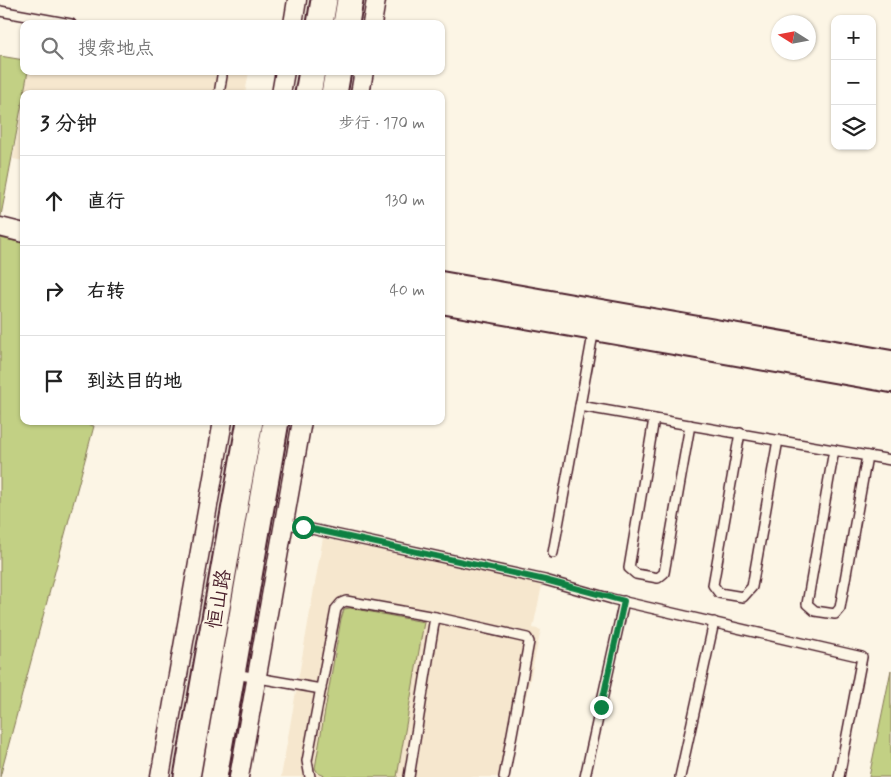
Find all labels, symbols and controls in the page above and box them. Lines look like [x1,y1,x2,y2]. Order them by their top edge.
north arrow [771,15,816,60]
map controls [831,15,876,150]
button: + [831,15,876,60]
search box [20,20,445,75]
icon: search [38,34,66,62]
text: 搜索地点 [78,36,154,61]
button: − [831,60,876,105]
button: layers [831,105,876,150]
text: 3 分钟 [40,110,97,138]
text: 步行 · 170 m [339,113,425,134]
icon: ahead [40,187,68,215]
text: 直行 [87,189,125,214]
text: 130 m [384,190,425,211]
icon: right [40,277,68,305]
text: 右转 [87,279,125,304]
text: 40 m [389,280,425,301]
icon: arrive [40,367,68,395]
text: 到达目的地 [87,369,182,394]
route start [292,516,315,539]
street label: 恒山路 [201,566,238,631]
route end [590,696,613,719]

